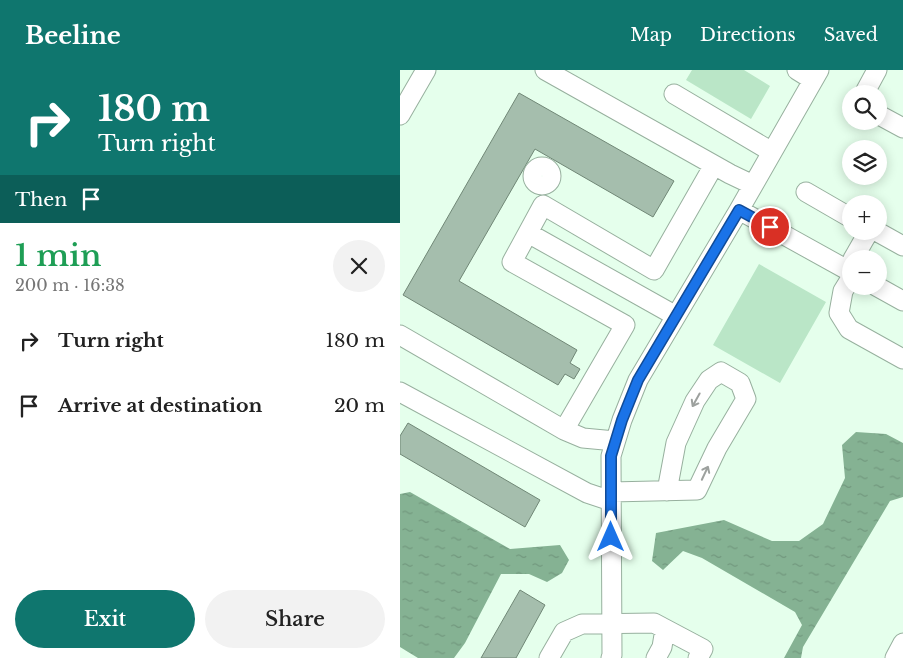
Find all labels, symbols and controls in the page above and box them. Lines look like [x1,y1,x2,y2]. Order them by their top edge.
text: Beeline [25,21,121,50]
text: Map [630,24,672,46]
text: Directions [700,24,796,46]
text: Saved [824,24,878,46]
map controls [842,85,887,295]
button: search [842,85,887,130]
text: 180 m [98,87,210,130]
icon: right [15,90,80,155]
text: Turn right [98,130,216,157]
button: layers [842,140,887,185]
icon: arrive [77,185,105,213]
text: Then [15,188,67,211]
button: + [842,195,887,240]
pin [749,206,791,248]
icon: arrive [756,213,784,241]
text: 1 min [15,237,101,274]
button: close [333,240,385,292]
button: − [842,250,887,295]
text: 200 m · 16:38 [15,275,125,295]
icon: right [15,327,43,355]
text: Turn right [58,329,164,352]
text: 180 m [326,329,385,352]
icon: arrive [15,392,43,420]
one-way arrow [691,393,701,408]
text: Arrive at destination [58,394,262,417]
text: 20 m [334,394,385,417]
one-way arrow [701,466,710,481]
position arrow [584,510,636,562]
button: Exit [15,590,195,648]
button: Share [205,590,385,648]

